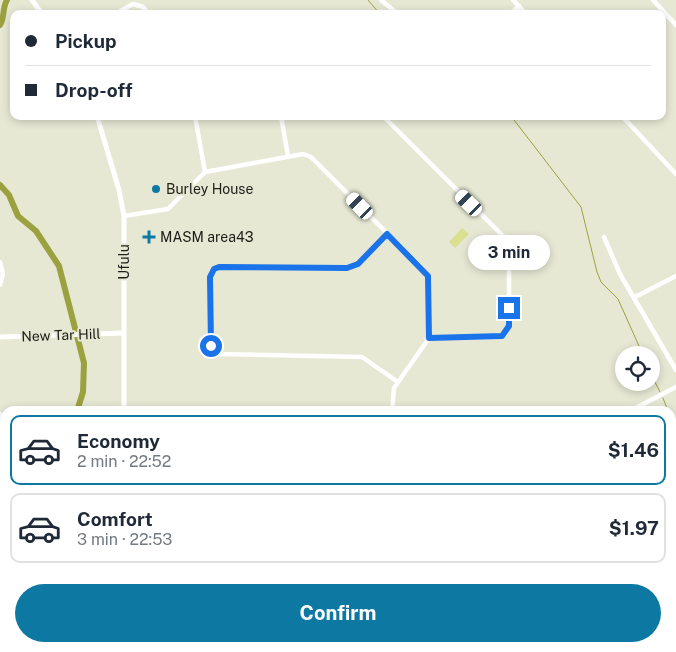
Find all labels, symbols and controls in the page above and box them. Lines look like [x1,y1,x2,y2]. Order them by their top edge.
text: Pickup [55,30,117,52]
text: Drop-off [55,79,132,101]
place label: Burley House [166,181,253,197]
marker: Burley House [150,183,162,195]
car [452,187,485,219]
car [344,190,375,222]
place label: MASM area43 [160,229,254,245]
marker: MASM area43 [142,230,156,244]
callout: 3 min [468,236,550,270]
text: 3 min [488,243,530,262]
street label: Ufulu [116,244,132,280]
route end [498,297,520,319]
street label: New Tar Hill [21,326,101,344]
route start [200,335,222,357]
map controls [615,346,660,391]
button: locate [615,346,660,391]
icon: car [17,428,62,473]
text: Economy [77,430,160,452]
text: $1.46 [608,439,659,461]
text: 2 min · 22:52 [77,452,171,471]
icon: car [17,506,62,551]
text: Comfort [77,508,153,530]
text: $1.97 [609,517,659,539]
text: 3 min · 22:53 [77,530,172,549]
button: Confirm [15,584,661,642]

